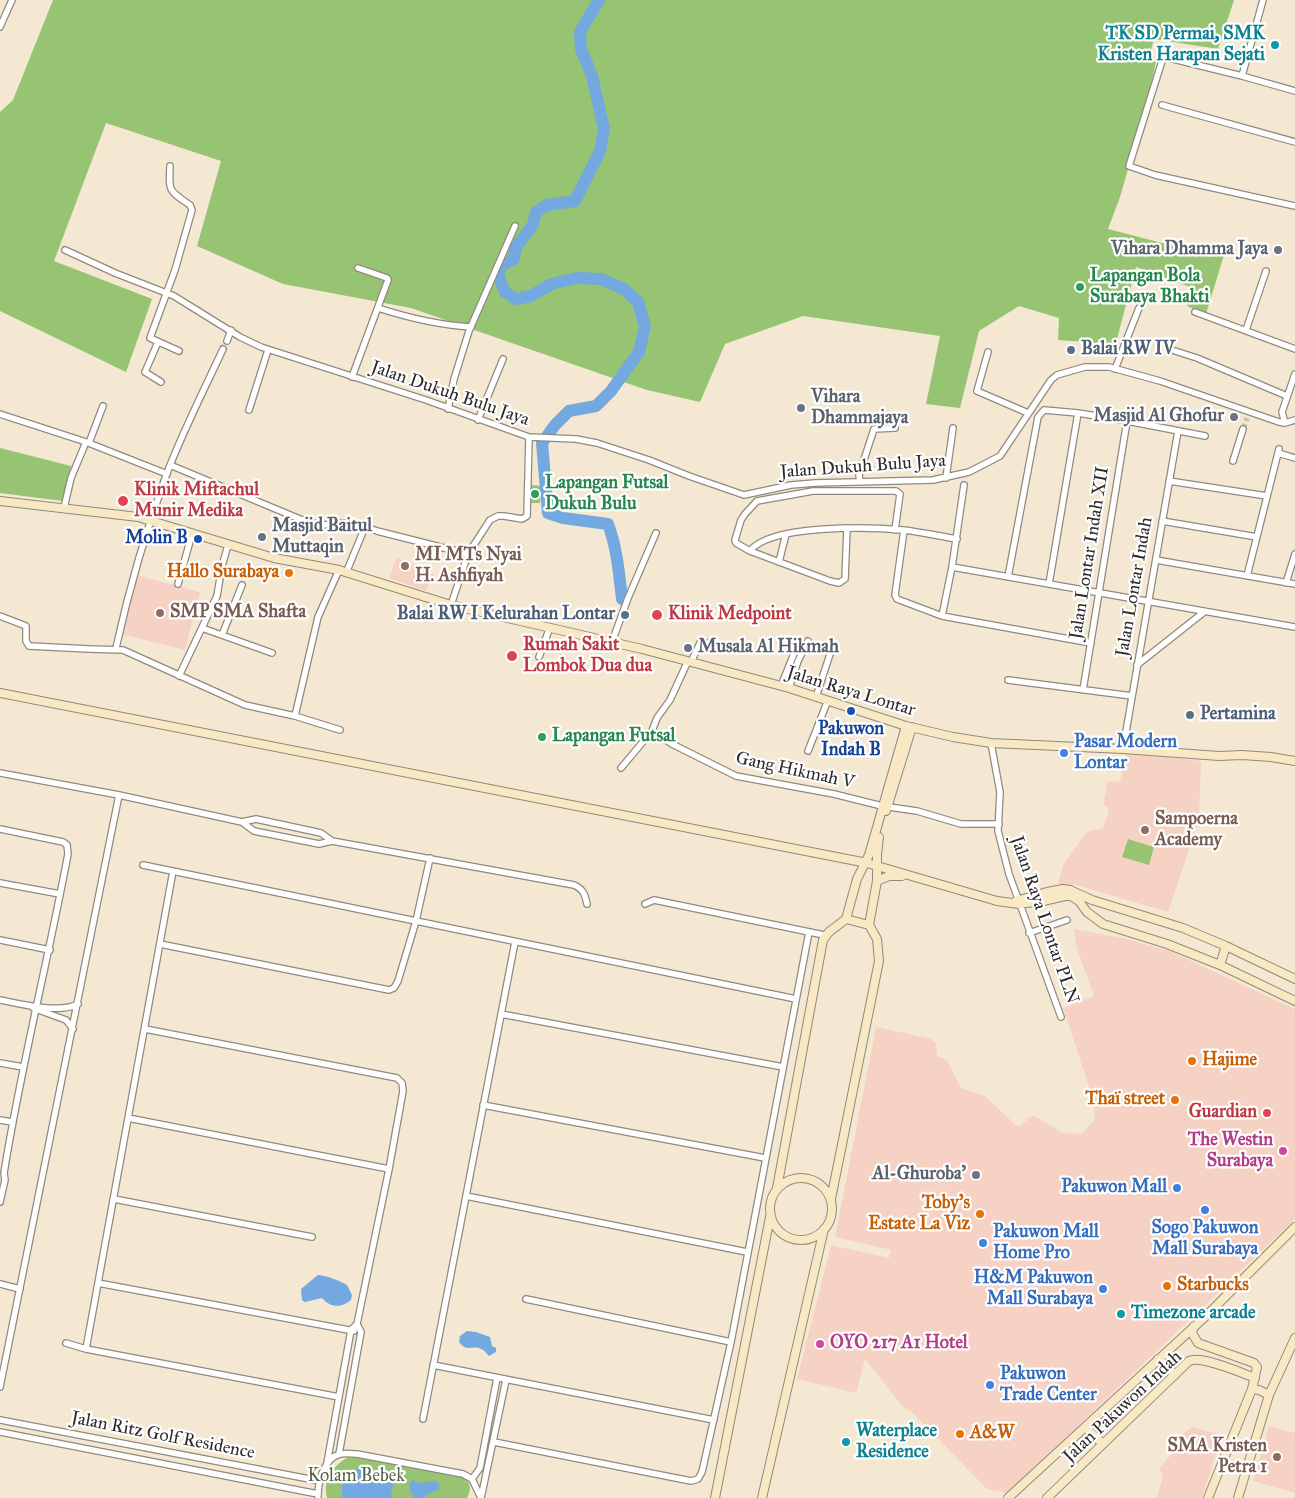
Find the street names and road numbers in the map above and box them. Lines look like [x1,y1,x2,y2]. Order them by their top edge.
street label: Jalan Dukuh Bulu Jaya [368,357,532,431]
street label: Jalan Dukuh Bulu Jaya [779,450,947,484]
street label: Jalan Lontar Indah XII [1066,465,1114,641]
street label: Jalan Lontar Indah [1112,515,1158,659]
street label: Jalan Raya Lontar [784,662,918,722]
street label: Gang Hikmah V [734,748,856,794]
street label: Jalan Raya Lontar PLN [1005,833,1083,1007]
street label: Jalan Pakuwon Indah [1059,1346,1187,1468]
street label: Jalan Ritz Golf Residence [69,1408,257,1464]

